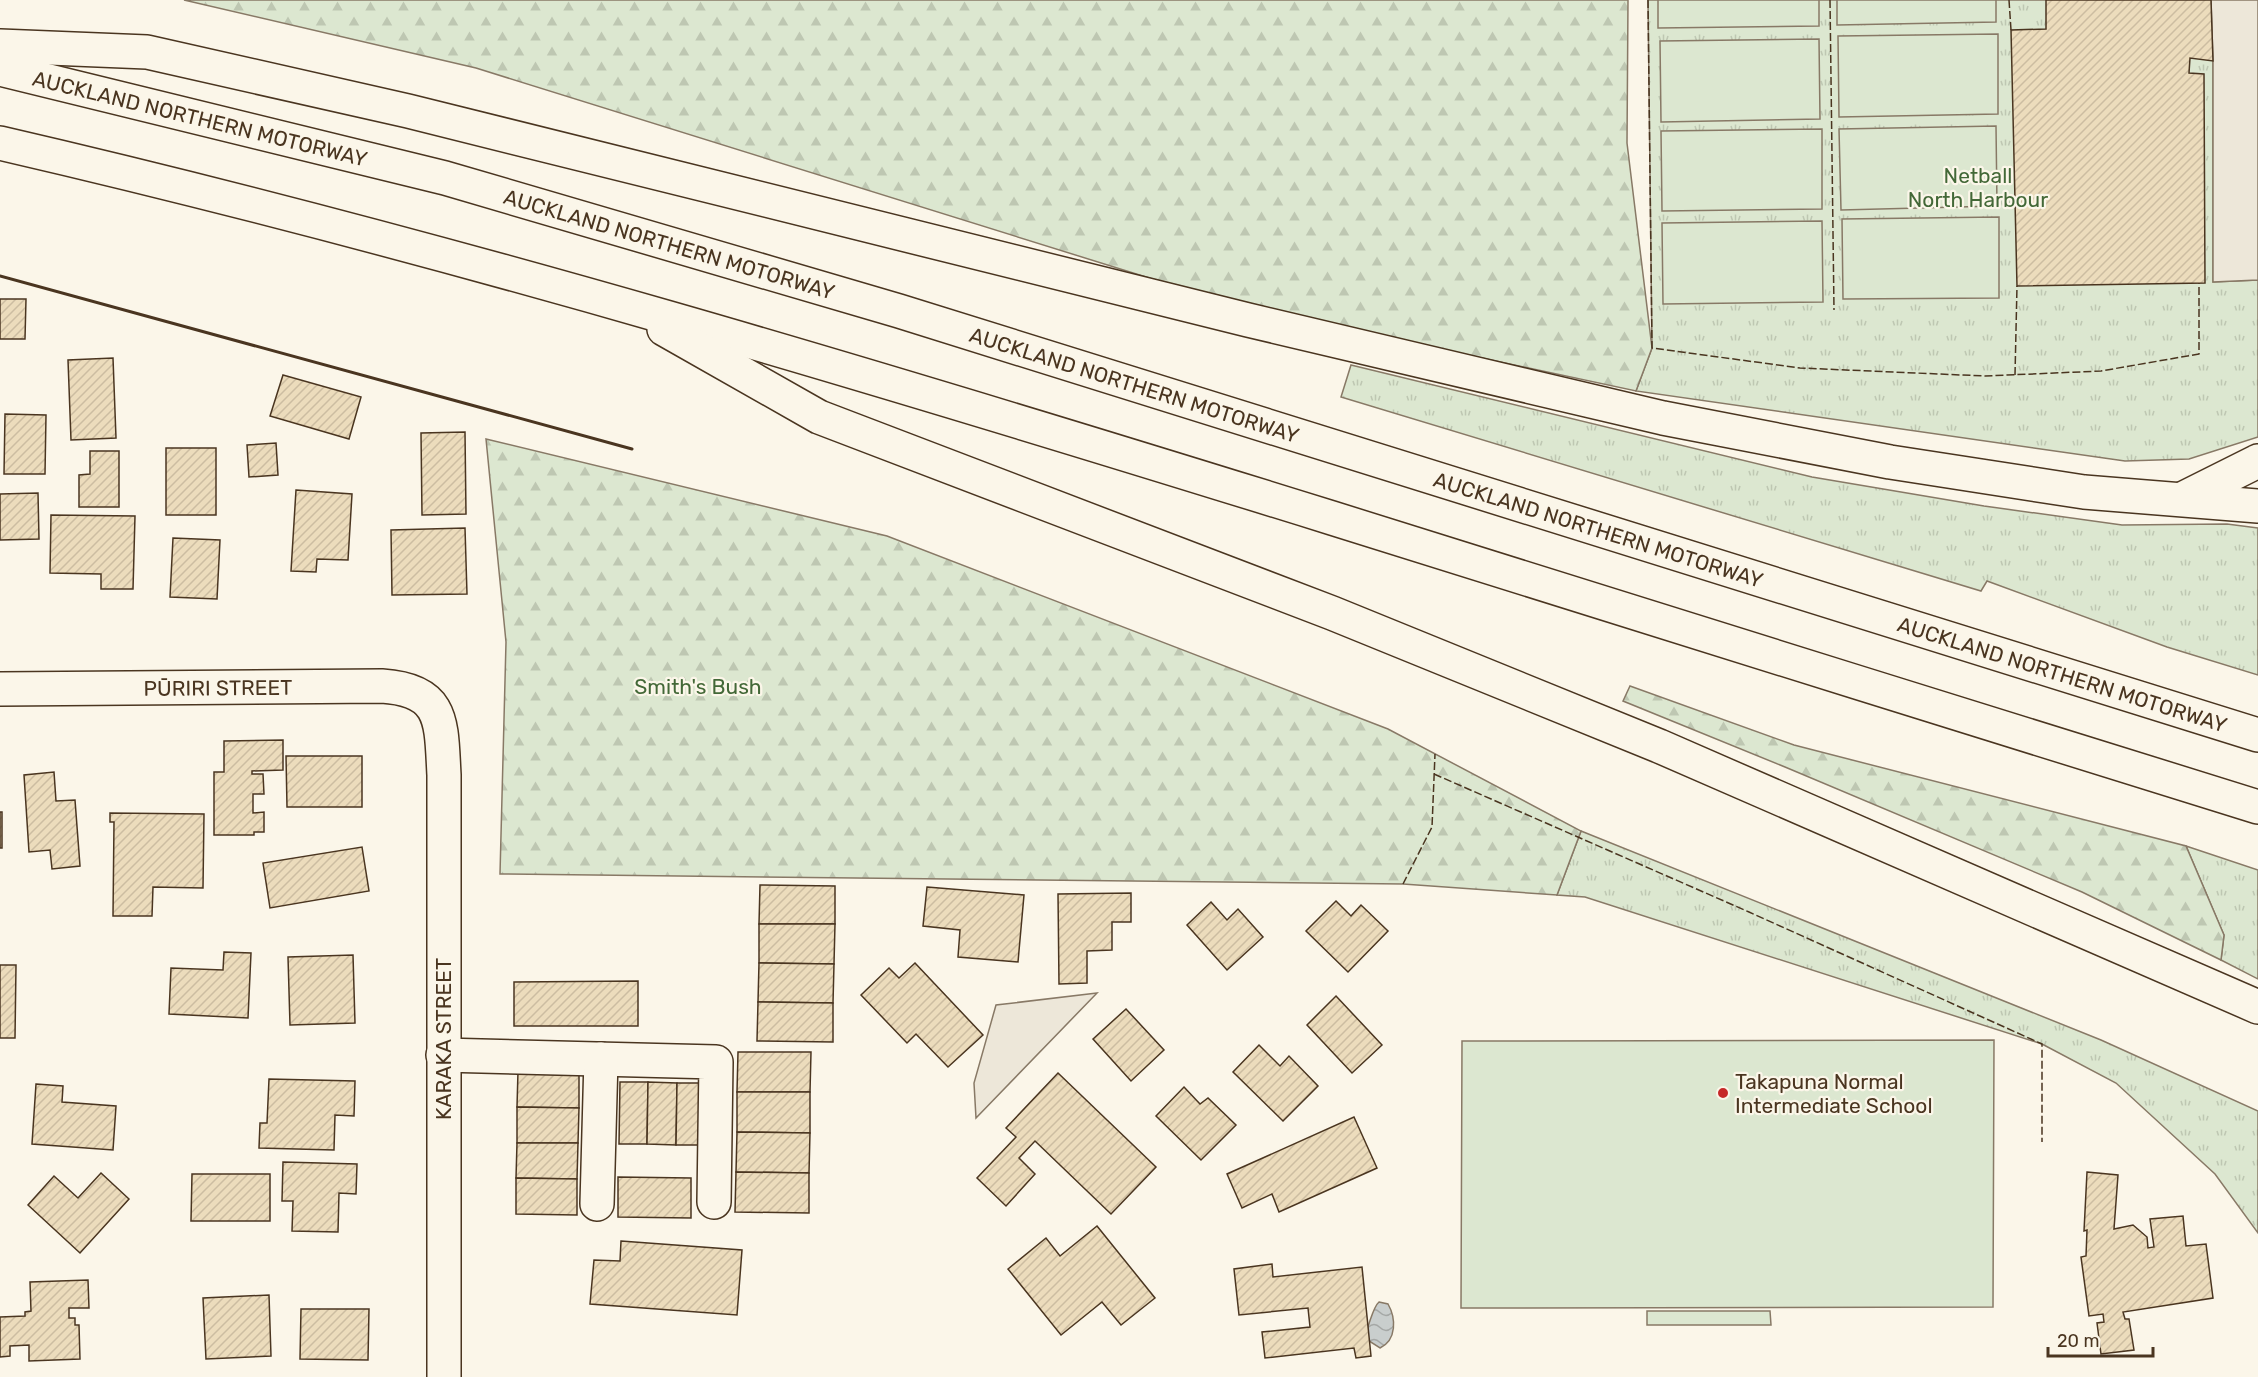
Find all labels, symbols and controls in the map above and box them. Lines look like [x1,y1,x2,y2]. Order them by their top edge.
street label: AUCKLAND NORTHERN MOTORWAY [30,65,370,171]
park label: Netball North Harbour [1908,163,2048,212]
street label: AUCKLAND NORTHERN MOTORWAY [501,183,838,304]
street label: AUCKLAND NORTHERN MOTORWAY [967,321,1302,448]
street label: AUCKLAND NORTHERN MOTORWAY [1431,466,1766,592]
street label: AUCKLAND NORTHERN MOTORWAY [1895,611,2230,737]
street label: PŪRIRI STREET [143,674,293,700]
park label: Smith's Bush [634,674,762,699]
street label: KARAKA STREET [431,958,456,1120]
place label: Takapuna Normal Intermediate School [1735,1069,1933,1118]
marker: Takapuna Normal Intermediate School [1716,1086,1730,1100]
scale bar [2048,1320,2153,1358]
text: 20 m [2057,1330,2099,1352]

